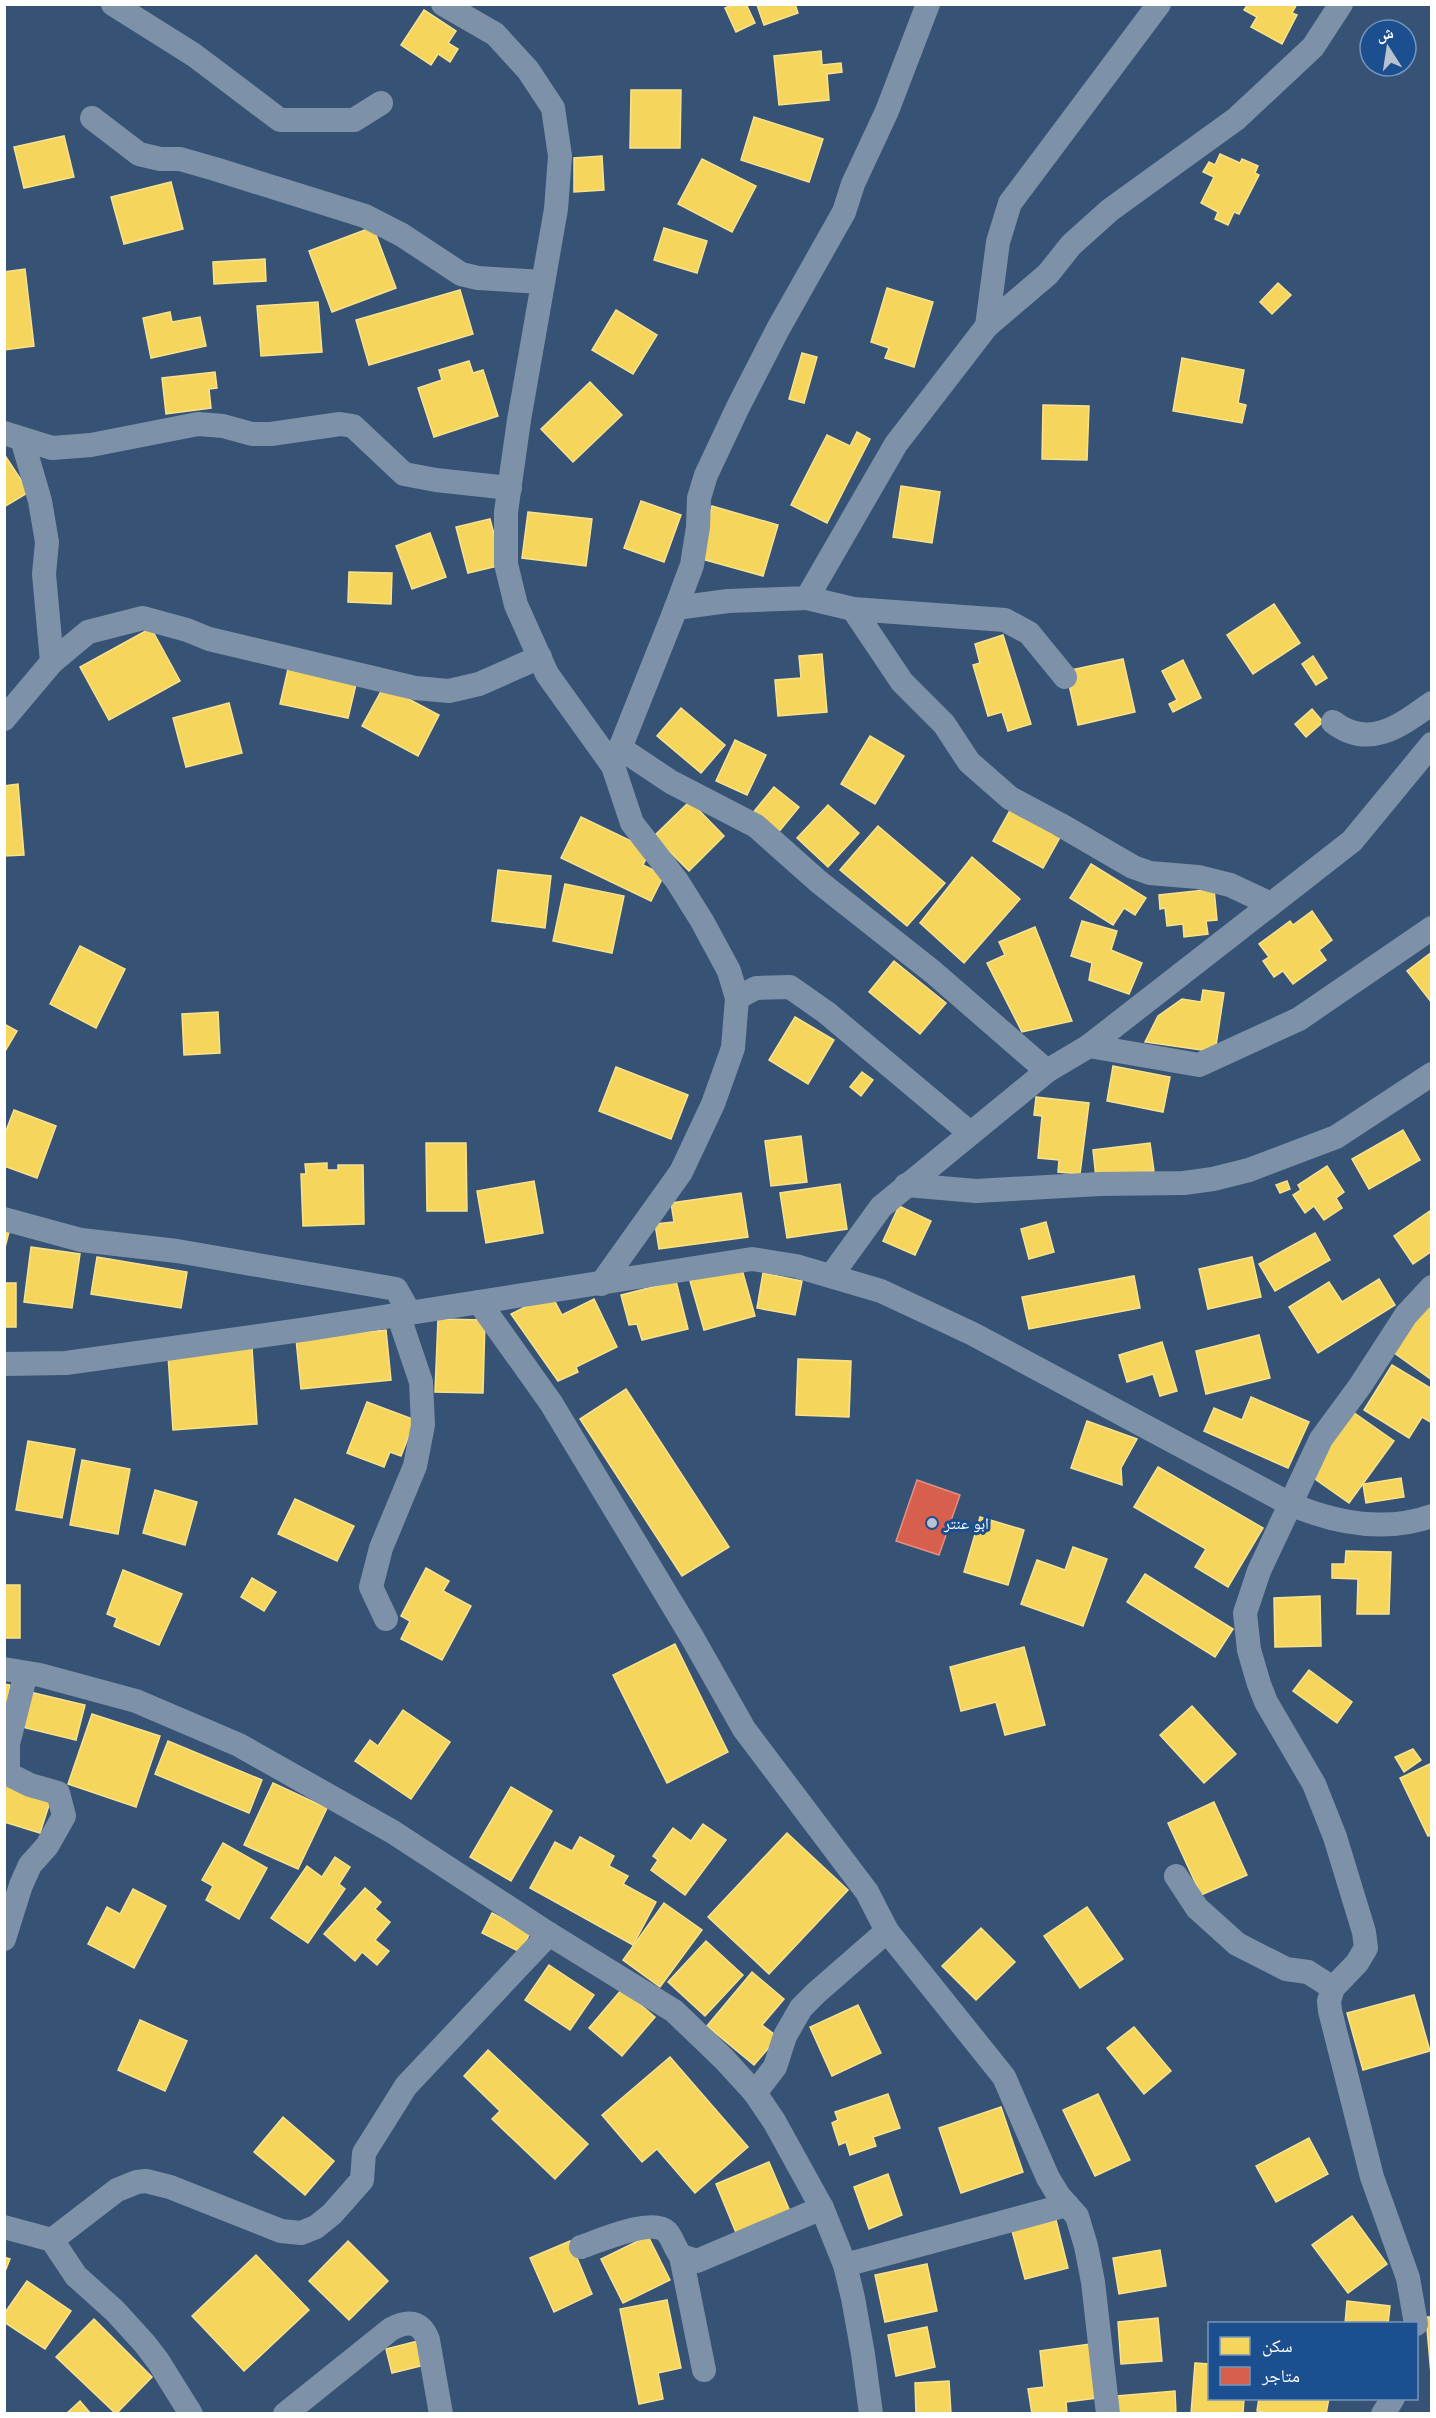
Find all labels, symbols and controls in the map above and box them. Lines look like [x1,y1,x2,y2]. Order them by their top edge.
north arrow [1358,18,1418,78]
text: ش [1375,23,1395,45]
place label: ابو عنتر [943,1514,989,1533]
marker: ابو عنتر [925,1516,939,1530]
legend [1208,2322,1418,2400]
text: سكن [1262,2335,1293,2357]
text: متاجر [1261,2365,1300,2387]

